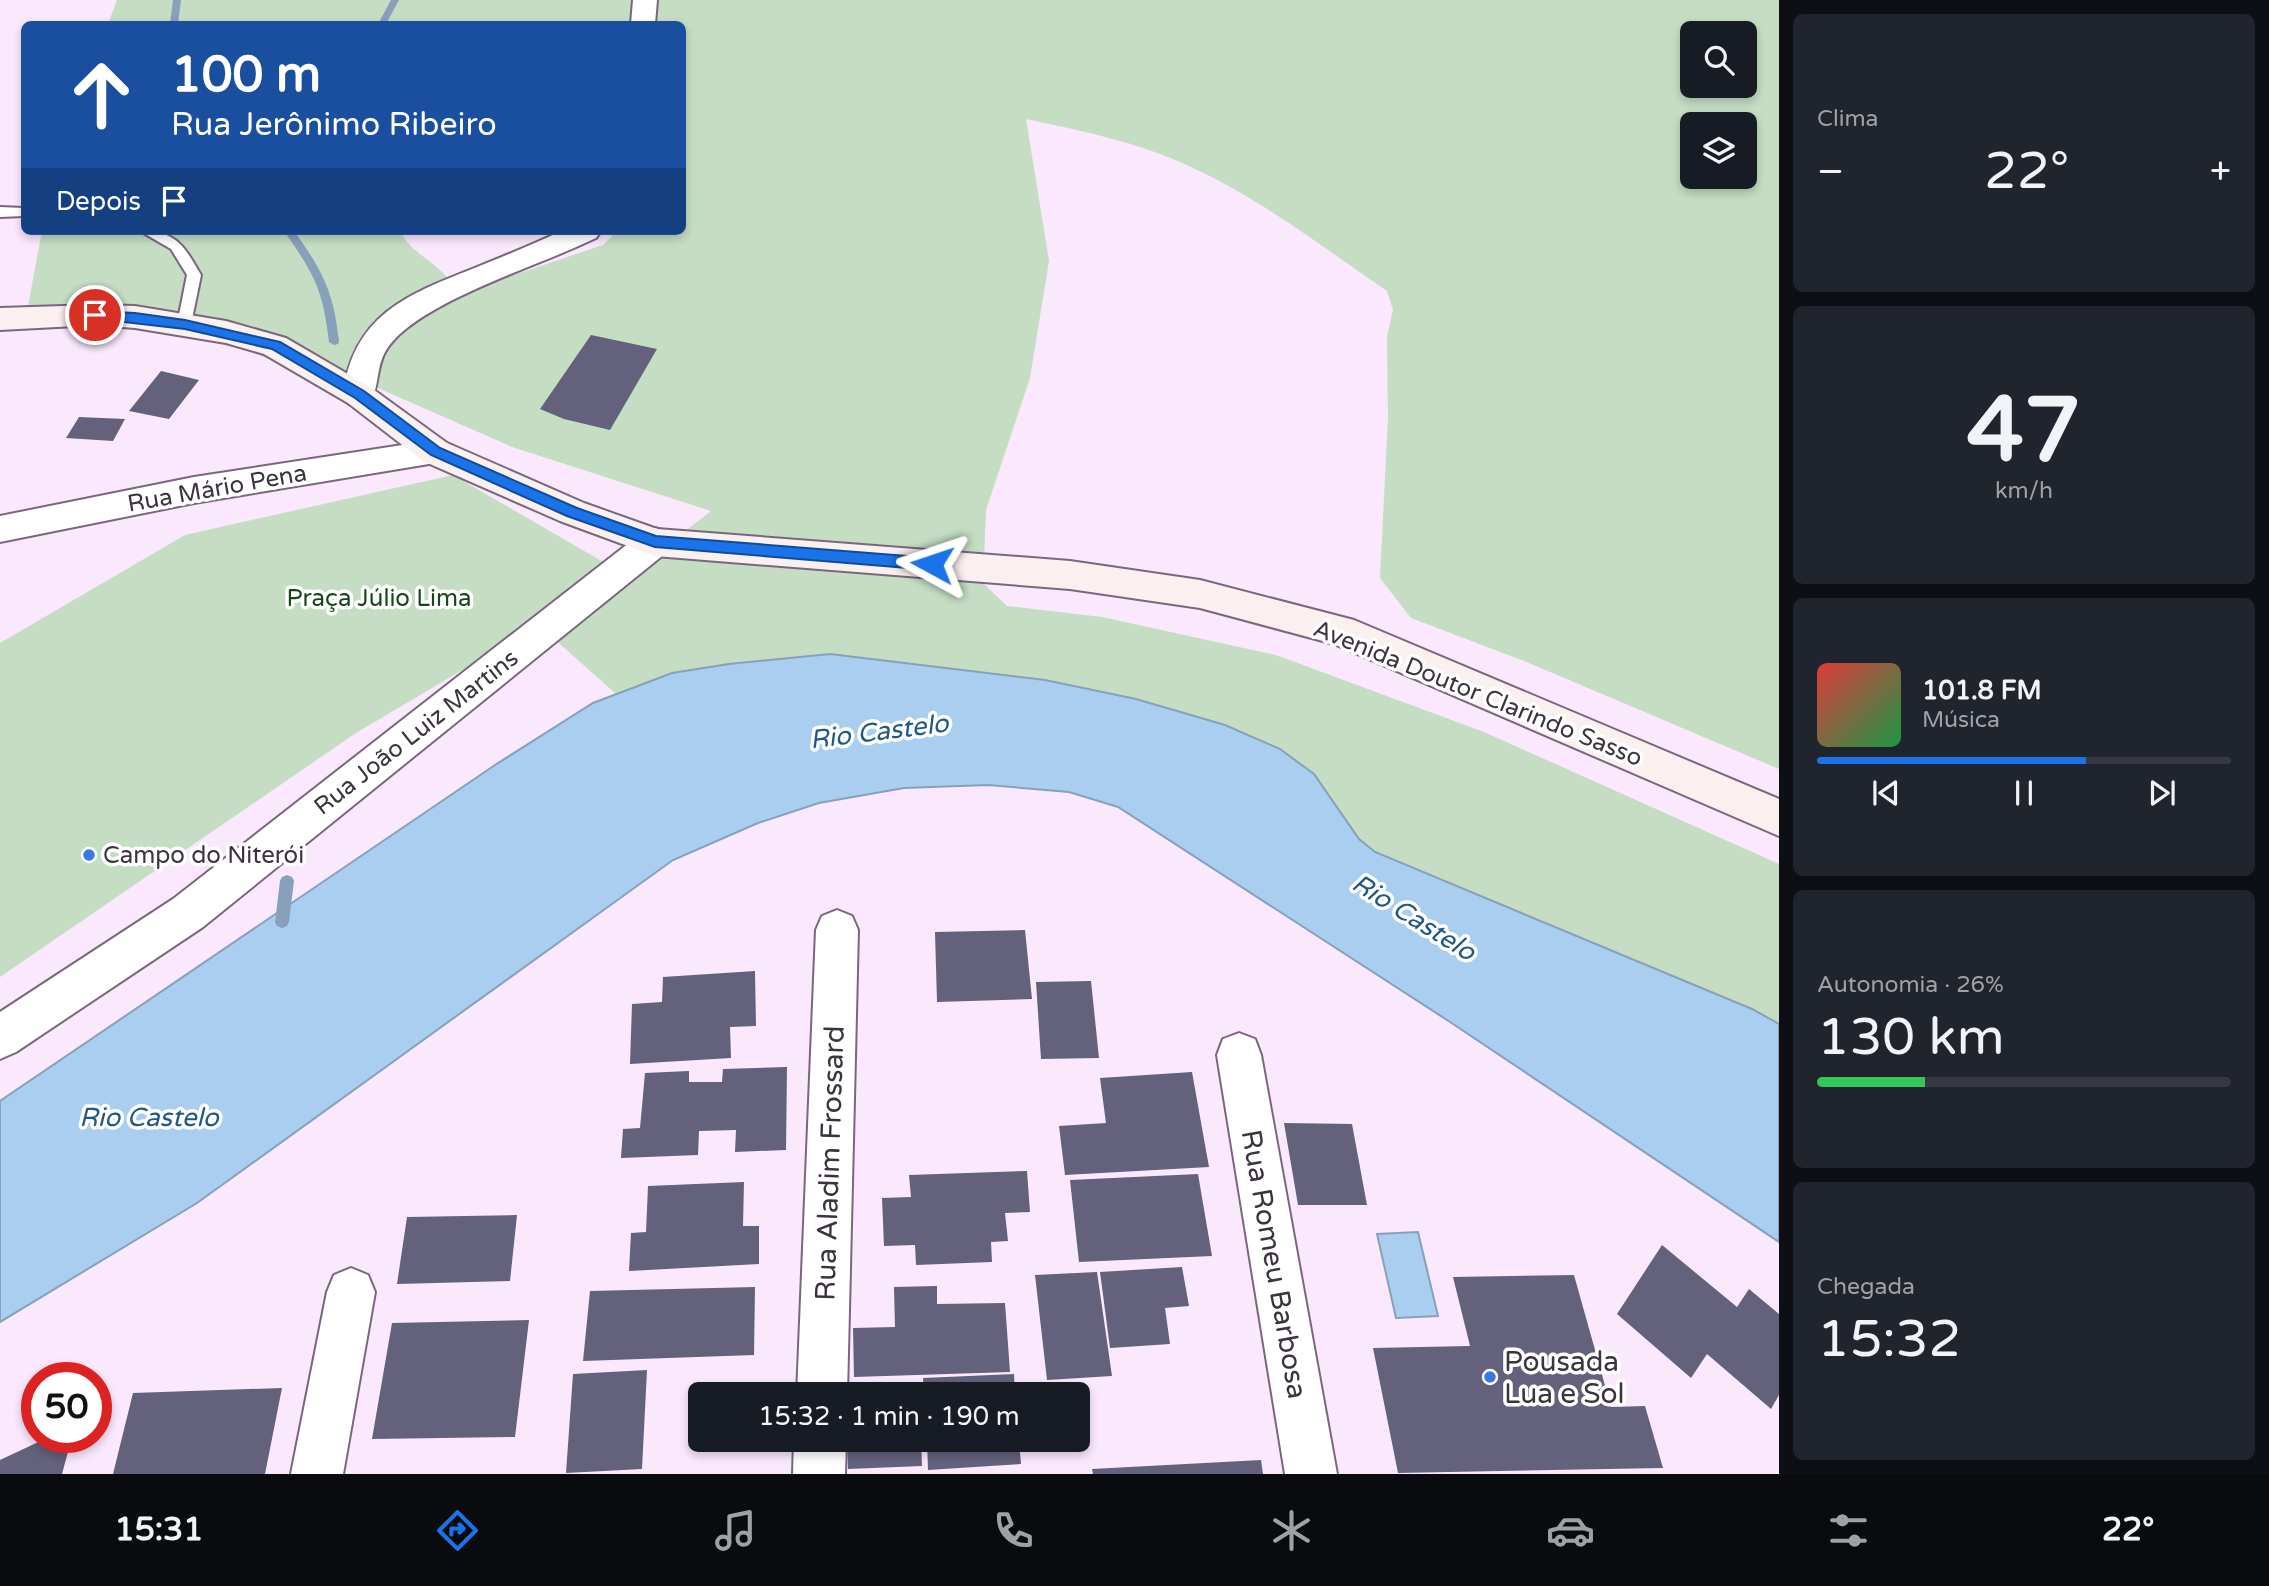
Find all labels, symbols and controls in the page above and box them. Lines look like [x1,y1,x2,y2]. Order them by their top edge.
map controls [1680,21,1757,189]
button: search [1680,21,1757,98]
text: 100 m [171,46,321,105]
icon: ahead [56,49,147,140]
text: Clima [1817,105,1878,133]
text: Rua Jerônimo Ribeiro [171,106,497,144]
button: layers [1680,112,1757,189]
text: 22° [1984,140,2069,203]
text: − [1817,149,1844,195]
text: + [2210,149,2231,195]
icon: arrive [155,182,193,220]
text: Depois [56,186,141,217]
pin [65,285,125,345]
icon: arrive [76,296,114,334]
text: 47 [1967,376,2081,486]
street label: Rua Mário Pena [125,458,309,519]
text: km/h [1995,477,2053,505]
position arrow [895,527,969,601]
park label: Praça Júlio Lima [286,584,472,613]
street label: Avenida Doutor Clarindo Sasso [1309,614,1647,773]
street label: Rua João Luiz Martins [308,644,524,821]
text: 101.8 FM [1922,675,2042,706]
text: Música [1922,706,2000,734]
water label: Rio Castelo [808,707,951,755]
icon: previous [1867,774,1905,812]
icon: pause [2005,774,2043,812]
icon: next [2143,774,2181,812]
place label: Campo do Niterói [103,841,304,870]
marker: Campo do Niterói [81,847,97,863]
water label: Rio Castelo [1346,867,1482,968]
text: Autonomia · 26% [1817,971,2004,999]
text: 130 km [1817,1006,2005,1069]
street label: Rua Aladim Frossard [808,1025,852,1301]
water label: Rio Castelo [79,1102,220,1133]
street label: Rua Romeu Barbosa [1234,1127,1314,1401]
text: Chegada [1817,1273,1915,1301]
text: 15:32 [1817,1308,1961,1371]
place label: Pousada Lua e Sol [1504,1345,1625,1411]
speed limit sign: 50 [21,1362,112,1453]
marker: Pousada Lua e Sol [1482,1369,1498,1385]
text: 15:32 · 1 min · 190 m [758,1401,1020,1432]
icon: directions [433,1506,482,1555]
icon: music [711,1506,760,1555]
icon: phone [989,1506,1038,1555]
icon: climate [1267,1506,1316,1555]
icon: car [1546,1506,1595,1555]
icon: filters [1824,1506,1873,1555]
text: 15:31 [115,1511,203,1549]
text: 22° [2102,1511,2154,1549]

